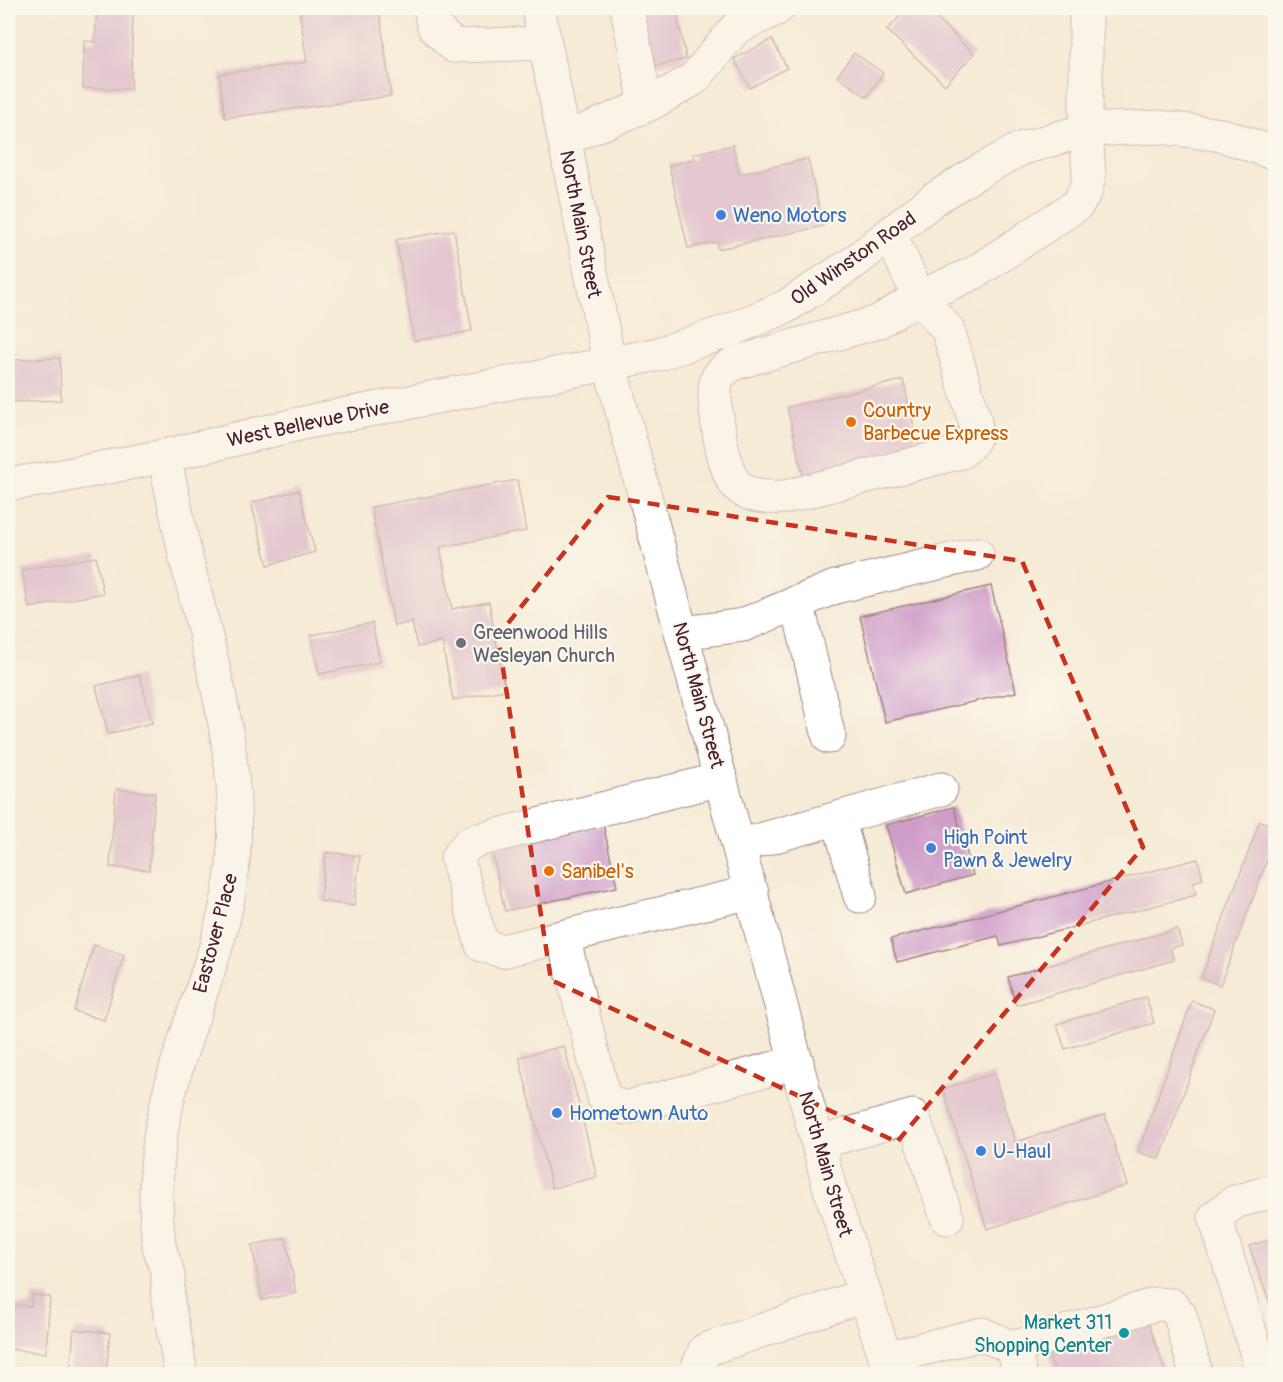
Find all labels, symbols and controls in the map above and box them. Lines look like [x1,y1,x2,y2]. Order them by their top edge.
street label: North Main Street [554,148,607,301]
place label: Weno Motors [733,203,846,228]
street label: Old Winston Road [786,206,921,311]
marker: Weno Motors [714,208,728,222]
street label: West Bellevue Drive [225,394,391,453]
place label: Country Barbecue Express [863,398,1008,446]
marker: Country Barbecue Express [844,415,858,429]
street label: North Main Street [667,619,730,772]
place label: Greenwood Hills Wesleyan Church [473,620,615,668]
marker: Greenwood Hills Wesleyan Church [454,636,468,650]
place label: High Point Pawn & Jewelry [943,825,1072,873]
marker: High Point Pawn & Jewelry [924,841,938,855]
place label: Sanibel's [561,859,634,884]
marker: Sanibel's [542,864,556,878]
street label: Eastover Place [188,870,243,996]
street label: North Main Street [793,1089,858,1241]
place label: Hometown Auto [569,1101,708,1126]
marker: Hometown Auto [550,1106,564,1120]
place label: U-Haul [993,1139,1051,1164]
marker: U-Haul [974,1144,988,1158]
place label: Market 311 Shopping Center [974,1310,1112,1358]
marker: Market 311 Shopping Center [1117,1326,1131,1340]

